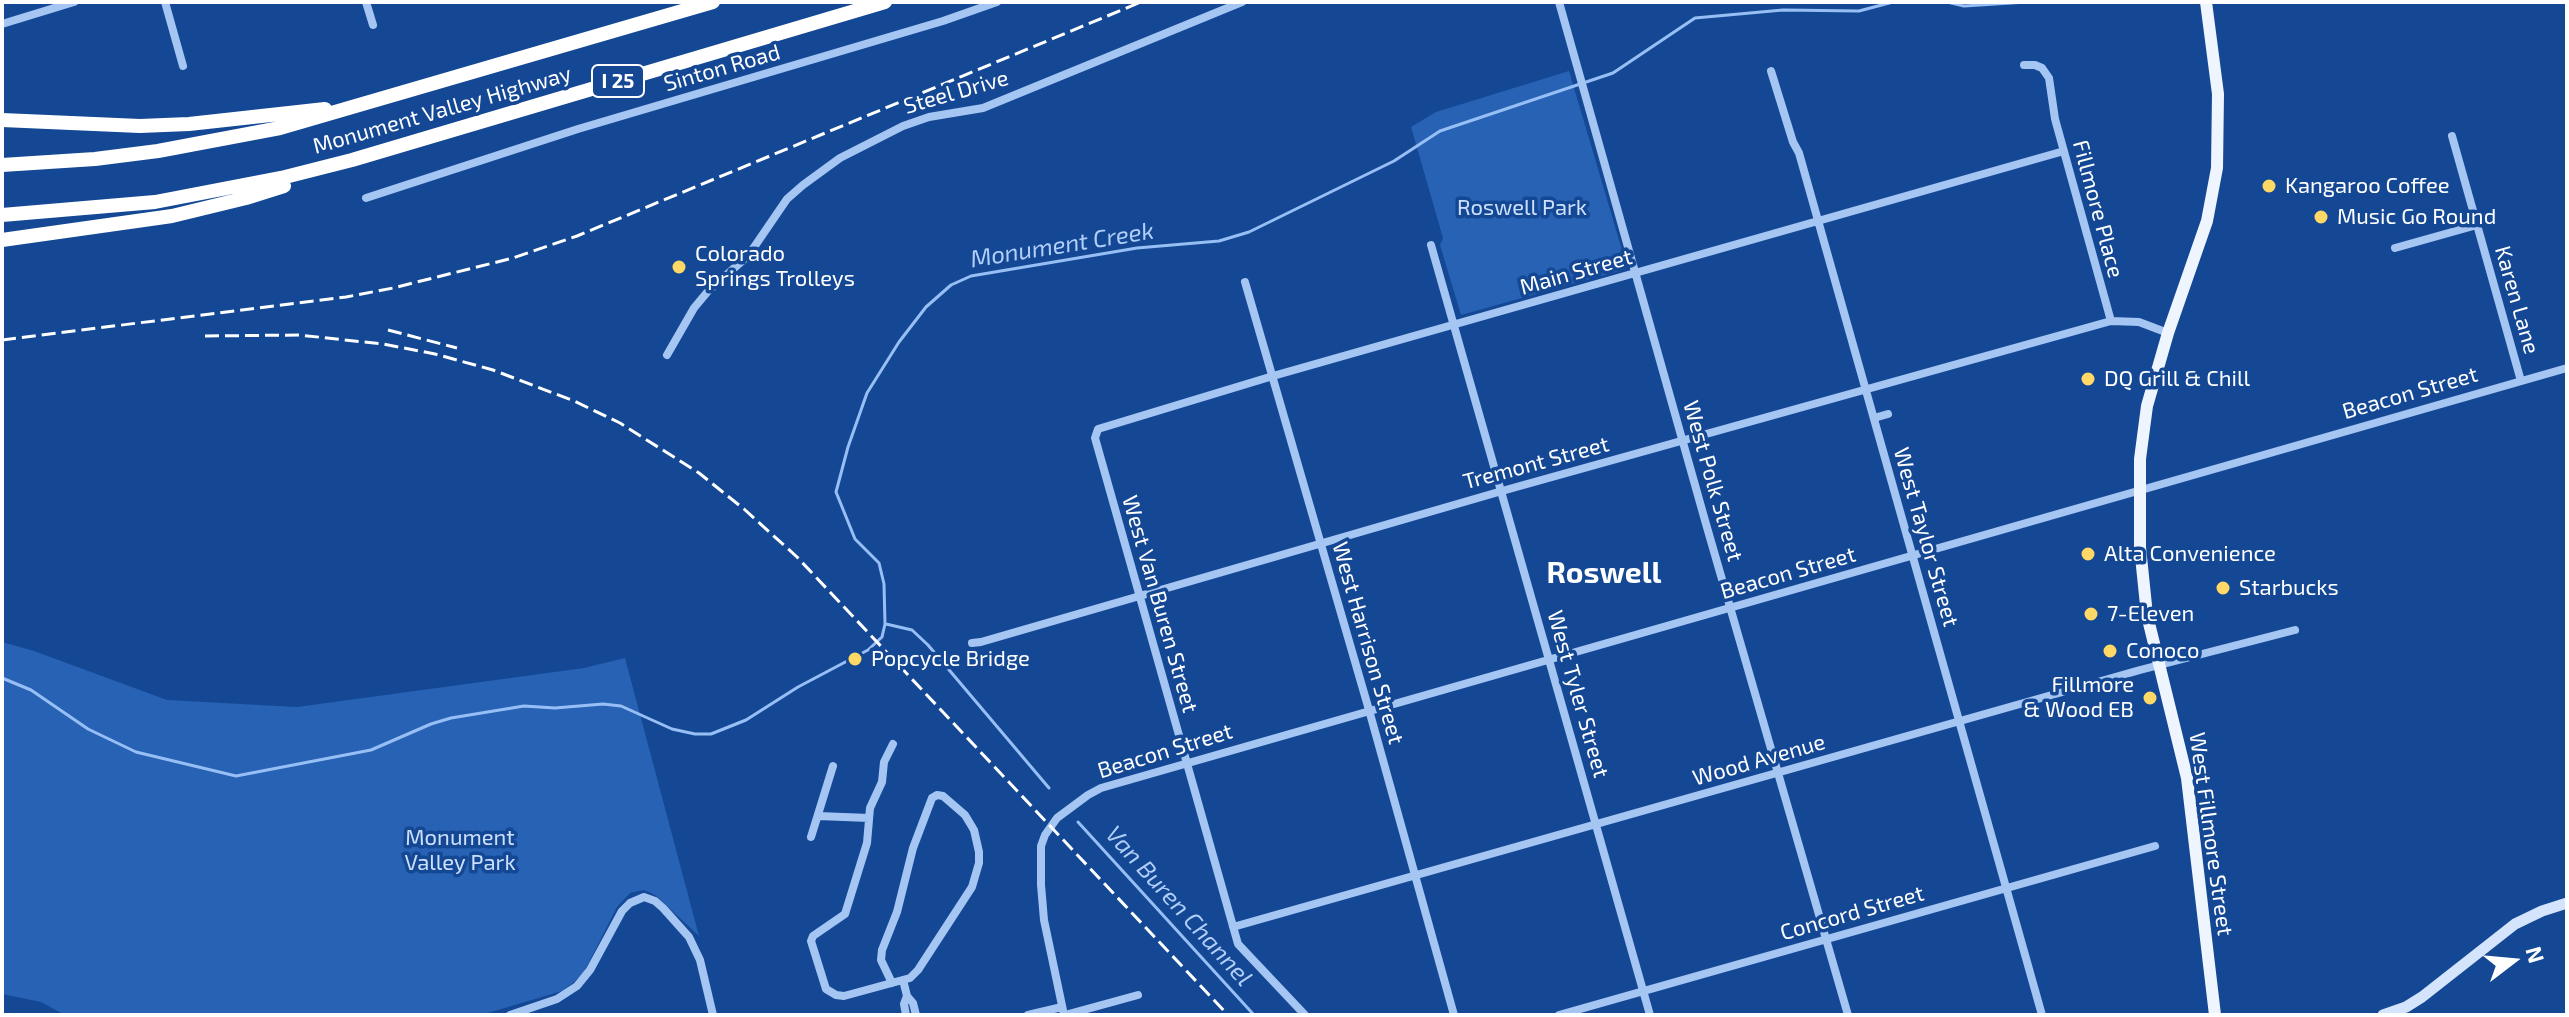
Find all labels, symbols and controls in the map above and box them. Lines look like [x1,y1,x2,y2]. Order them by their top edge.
street label: Sinton Road [661,39,783,97]
street label: Monument Valley Highway [310,60,574,160]
street label: Steel Drive [901,64,1011,120]
road number: I 25 [592,65,644,97]
street label: Fillmore Place [2067,137,2129,281]
place label: Kangaroo Coffee [2285,173,2450,199]
marker: Kangaroo Coffee [2260,177,2278,195]
park label: Roswell Park [1457,195,1587,221]
place label: Music Go Round [2337,204,2496,230]
marker: Music Go Round [2312,208,2330,226]
water label: Monument Creek [968,216,1156,274]
place label: Colorado Springs Trolleys [695,241,855,292]
street label: Main Street [1517,243,1635,301]
street label: Karen Lane [2489,243,2545,357]
marker: Colorado Springs Trolleys [670,258,688,276]
street label: Beacon Street [2339,361,2481,425]
place label: DQ Grill & Chill [2104,366,2250,392]
marker: DQ Grill & Chill [2079,370,2097,388]
street label: West Polk Street [1677,398,1749,564]
street label: Tremont Street [1460,431,1612,495]
street label: West Taylor Street [1888,444,1964,630]
street label: West Van Buren Street [1116,492,1204,716]
street label: West Harrison Street [1326,539,1410,747]
street label: Beacon Street [1717,541,1859,605]
place label: Alta Convenience [2104,541,2276,567]
marker: Alta Convenience [2079,545,2097,563]
district label: Roswell [1547,555,1661,591]
place label: Starbucks [2239,575,2339,601]
marker: Starbucks [2214,579,2232,597]
place label: 7-Eleven [2107,601,2194,627]
marker: 7-Eleven [2082,605,2100,623]
street label: West Tyler Street [1541,607,1615,781]
place label: Conoco [2126,638,2199,664]
marker: Conoco [2101,642,2119,660]
place label: Popcycle Bridge [871,646,1030,672]
marker: Popcycle Bridge [846,650,864,668]
place label: Fillmore & Wood EB [2023,672,2134,724]
marker: Fillmore & Wood EB [2141,689,2159,707]
street label: Beacon Street [1094,718,1236,784]
street label: Wood Avenue [1690,728,1828,792]
street label: West Fillmore Street [2184,731,2238,937]
water label: Van Buren Channel [1100,820,1258,992]
park label: Monument Valley Park [404,825,516,876]
street label: Concord Street [1777,880,1927,946]
north arrow [2473,921,2553,1001]
text: N [2521,943,2551,966]

